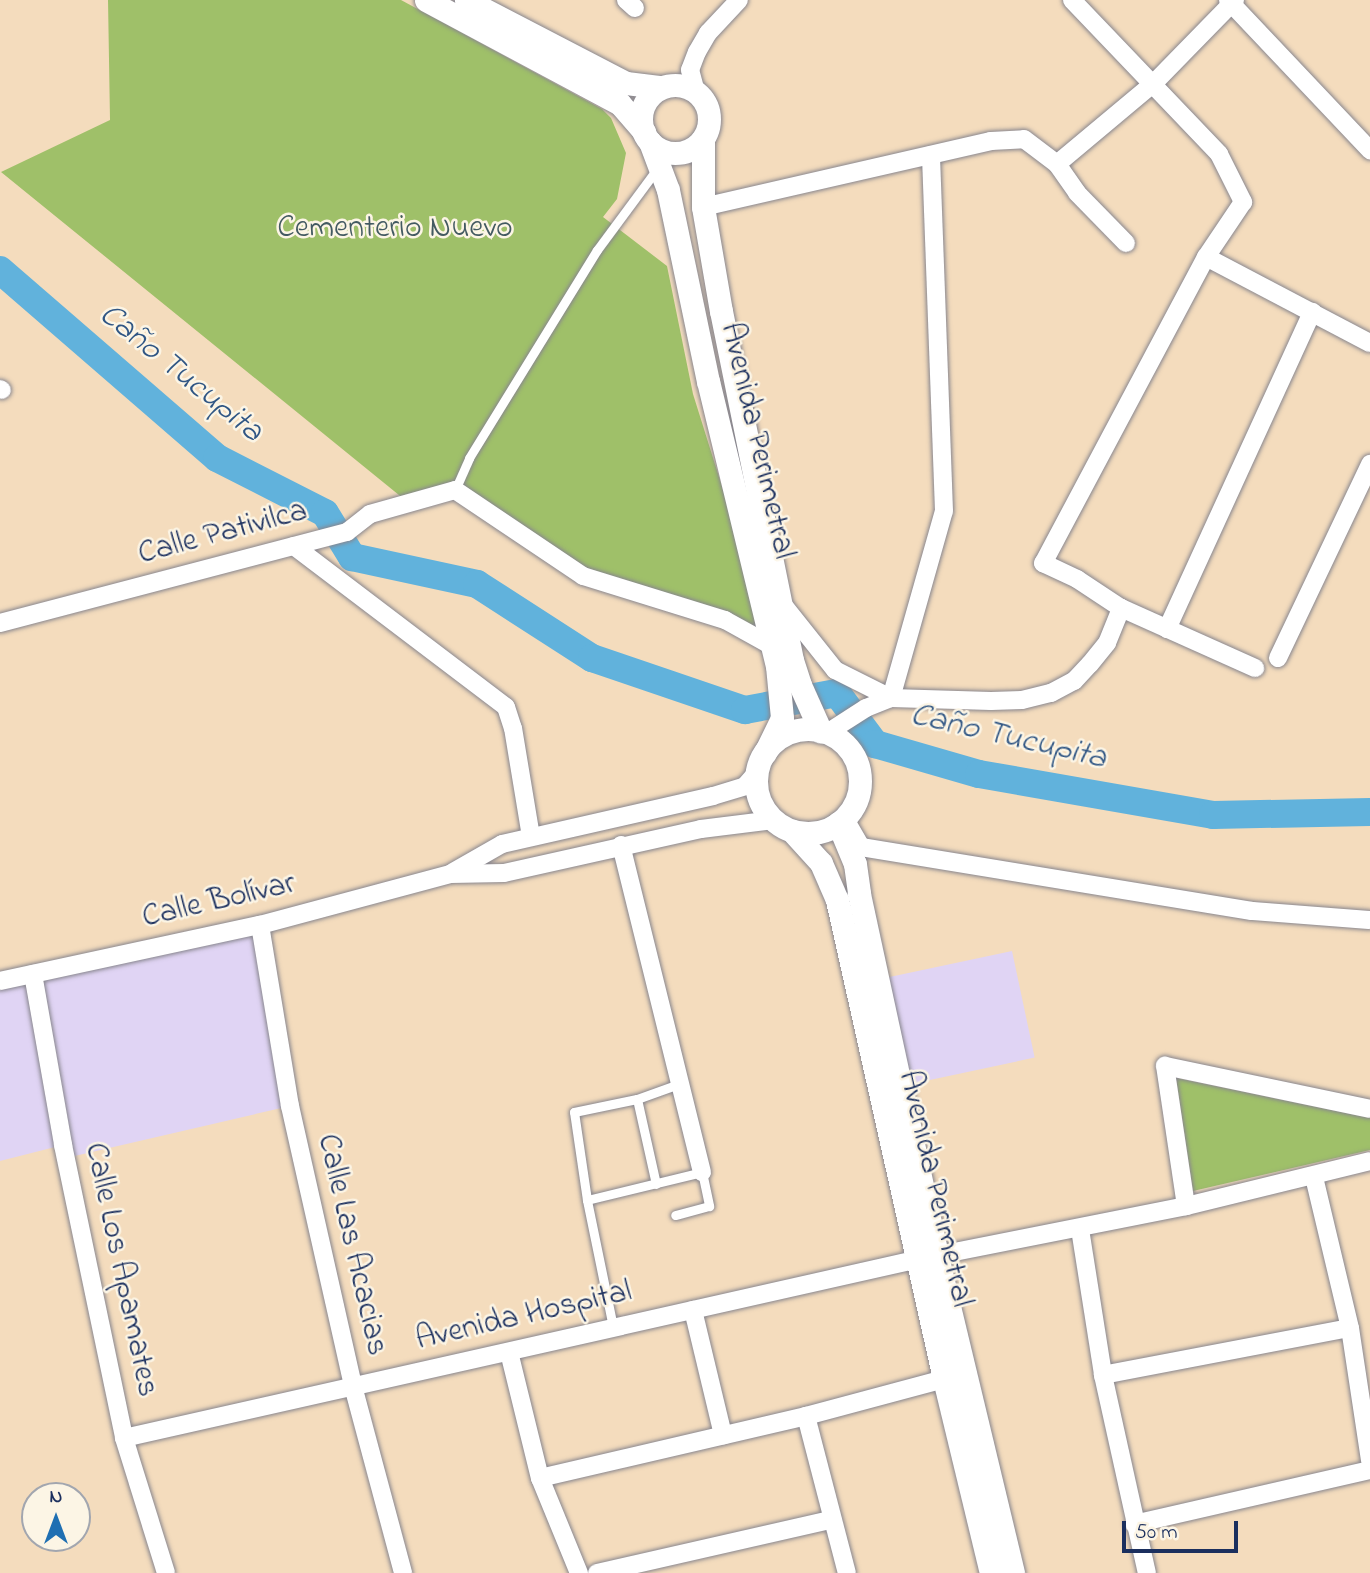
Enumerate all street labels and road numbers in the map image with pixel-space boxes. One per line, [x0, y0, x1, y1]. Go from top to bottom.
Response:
street label: Avenida Perimetral [710, 319, 802, 563]
street label: Calle Pativilca [134, 493, 312, 575]
street label: Calle Bolívar [139, 866, 299, 938]
street label: Avenida Perimetral [888, 1067, 980, 1311]
street label: Calle Las Acacias [307, 1131, 395, 1359]
street label: Calle Los Apamates [74, 1140, 166, 1400]
street label: Avenida Hospital [412, 1274, 636, 1360]

